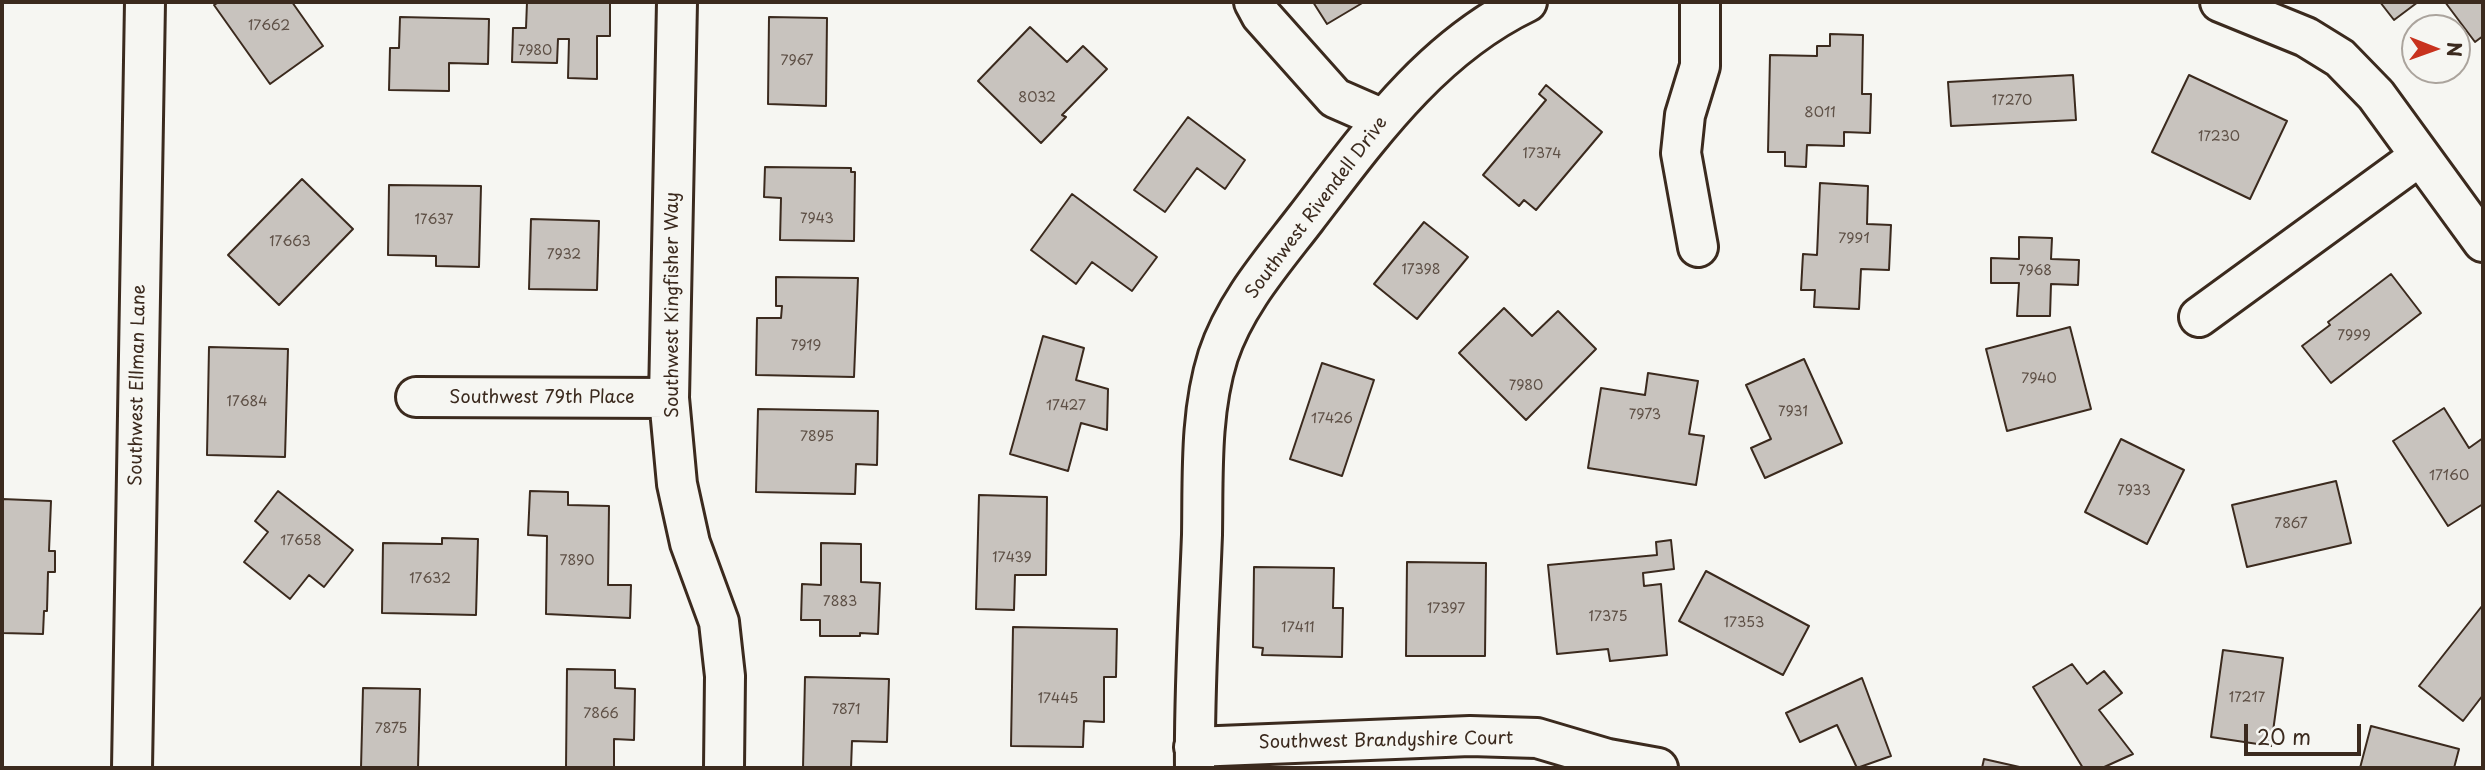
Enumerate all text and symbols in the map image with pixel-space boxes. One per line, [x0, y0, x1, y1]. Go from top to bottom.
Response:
north arrow [2401, 14, 2471, 84]
house number: 17662 [248, 18, 290, 34]
text: N [2441, 42, 2469, 57]
house number: 7980 [518, 43, 552, 59]
house number: 7967 [780, 53, 814, 69]
house number: 8032 [1018, 90, 1056, 106]
house number: 17270 [1992, 93, 2032, 109]
house number: 8011 [1804, 105, 1836, 121]
street label: Southwest Rivendell Drive [1241, 113, 1393, 303]
house number: 17230 [2198, 129, 2240, 145]
house number: 17374 [1522, 146, 1562, 162]
street label: Southwest Kingfisher Way [662, 192, 684, 418]
house number: 7943 [800, 211, 834, 227]
house number: 17637 [415, 212, 453, 228]
house number: 7991 [1838, 231, 1870, 247]
house number: 17663 [269, 234, 311, 250]
house number: 7932 [547, 247, 581, 263]
house number: 17398 [1401, 262, 1441, 278]
house number: 7968 [2018, 263, 2052, 279]
street label: Southwest Ellman Lane [125, 284, 151, 486]
house number: 7999 [2337, 328, 2371, 344]
house number: 7919 [791, 338, 821, 354]
house number: 7940 [2021, 371, 2057, 387]
house number: 7980 [1509, 378, 1543, 394]
street label: Southwest 79th Place [449, 387, 635, 409]
house number: 17684 [227, 394, 267, 410]
house number: 17427 [1046, 398, 1086, 414]
house number: 7931 [1778, 404, 1808, 420]
house number: 7973 [1629, 407, 1661, 423]
house number: 17426 [1311, 411, 1353, 427]
house number: 7895 [800, 429, 834, 445]
house number: 17160 [2429, 468, 2469, 484]
house number: 7933 [2117, 483, 2151, 499]
house number: 7867 [2274, 516, 2308, 532]
house number: 17658 [280, 533, 322, 549]
house number: 17439 [992, 550, 1032, 566]
house number: 7890 [560, 553, 594, 569]
house number: 17632 [409, 571, 451, 587]
house number: 7883 [823, 594, 857, 610]
house number: 17397 [1427, 601, 1465, 617]
house number: 17375 [1589, 609, 1627, 625]
house number: 17353 [1724, 615, 1764, 631]
house number: 17411 [1281, 620, 1315, 636]
house number: 17217 [2229, 690, 2265, 706]
house number: 17445 [1038, 691, 1078, 707]
house number: 7871 [832, 702, 860, 718]
house number: 7866 [583, 706, 619, 722]
scale bar [2247, 710, 2364, 754]
text: 20 m [2257, 720, 2311, 752]
house number: 7875 [375, 721, 407, 737]
street label: Southwest Brandyshire Court [1259, 728, 1513, 754]

